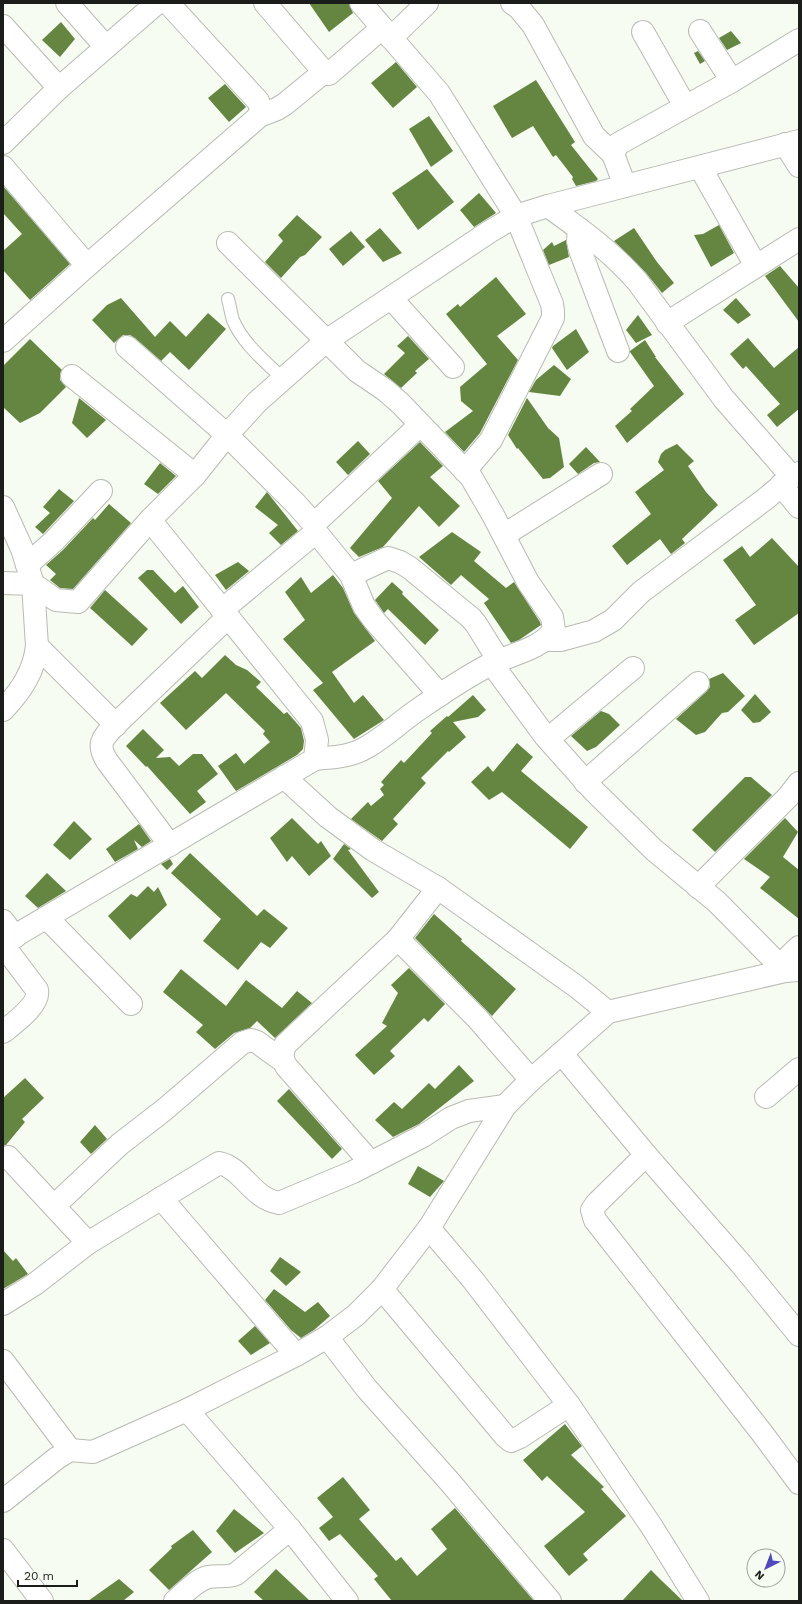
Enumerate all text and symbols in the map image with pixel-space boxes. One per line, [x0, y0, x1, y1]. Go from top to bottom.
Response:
north arrow [746, 1548, 786, 1588]
scale bar [18, 1562, 77, 1588]
text: N [752, 1568, 767, 1583]
text: 20 m [24, 1569, 54, 1583]

